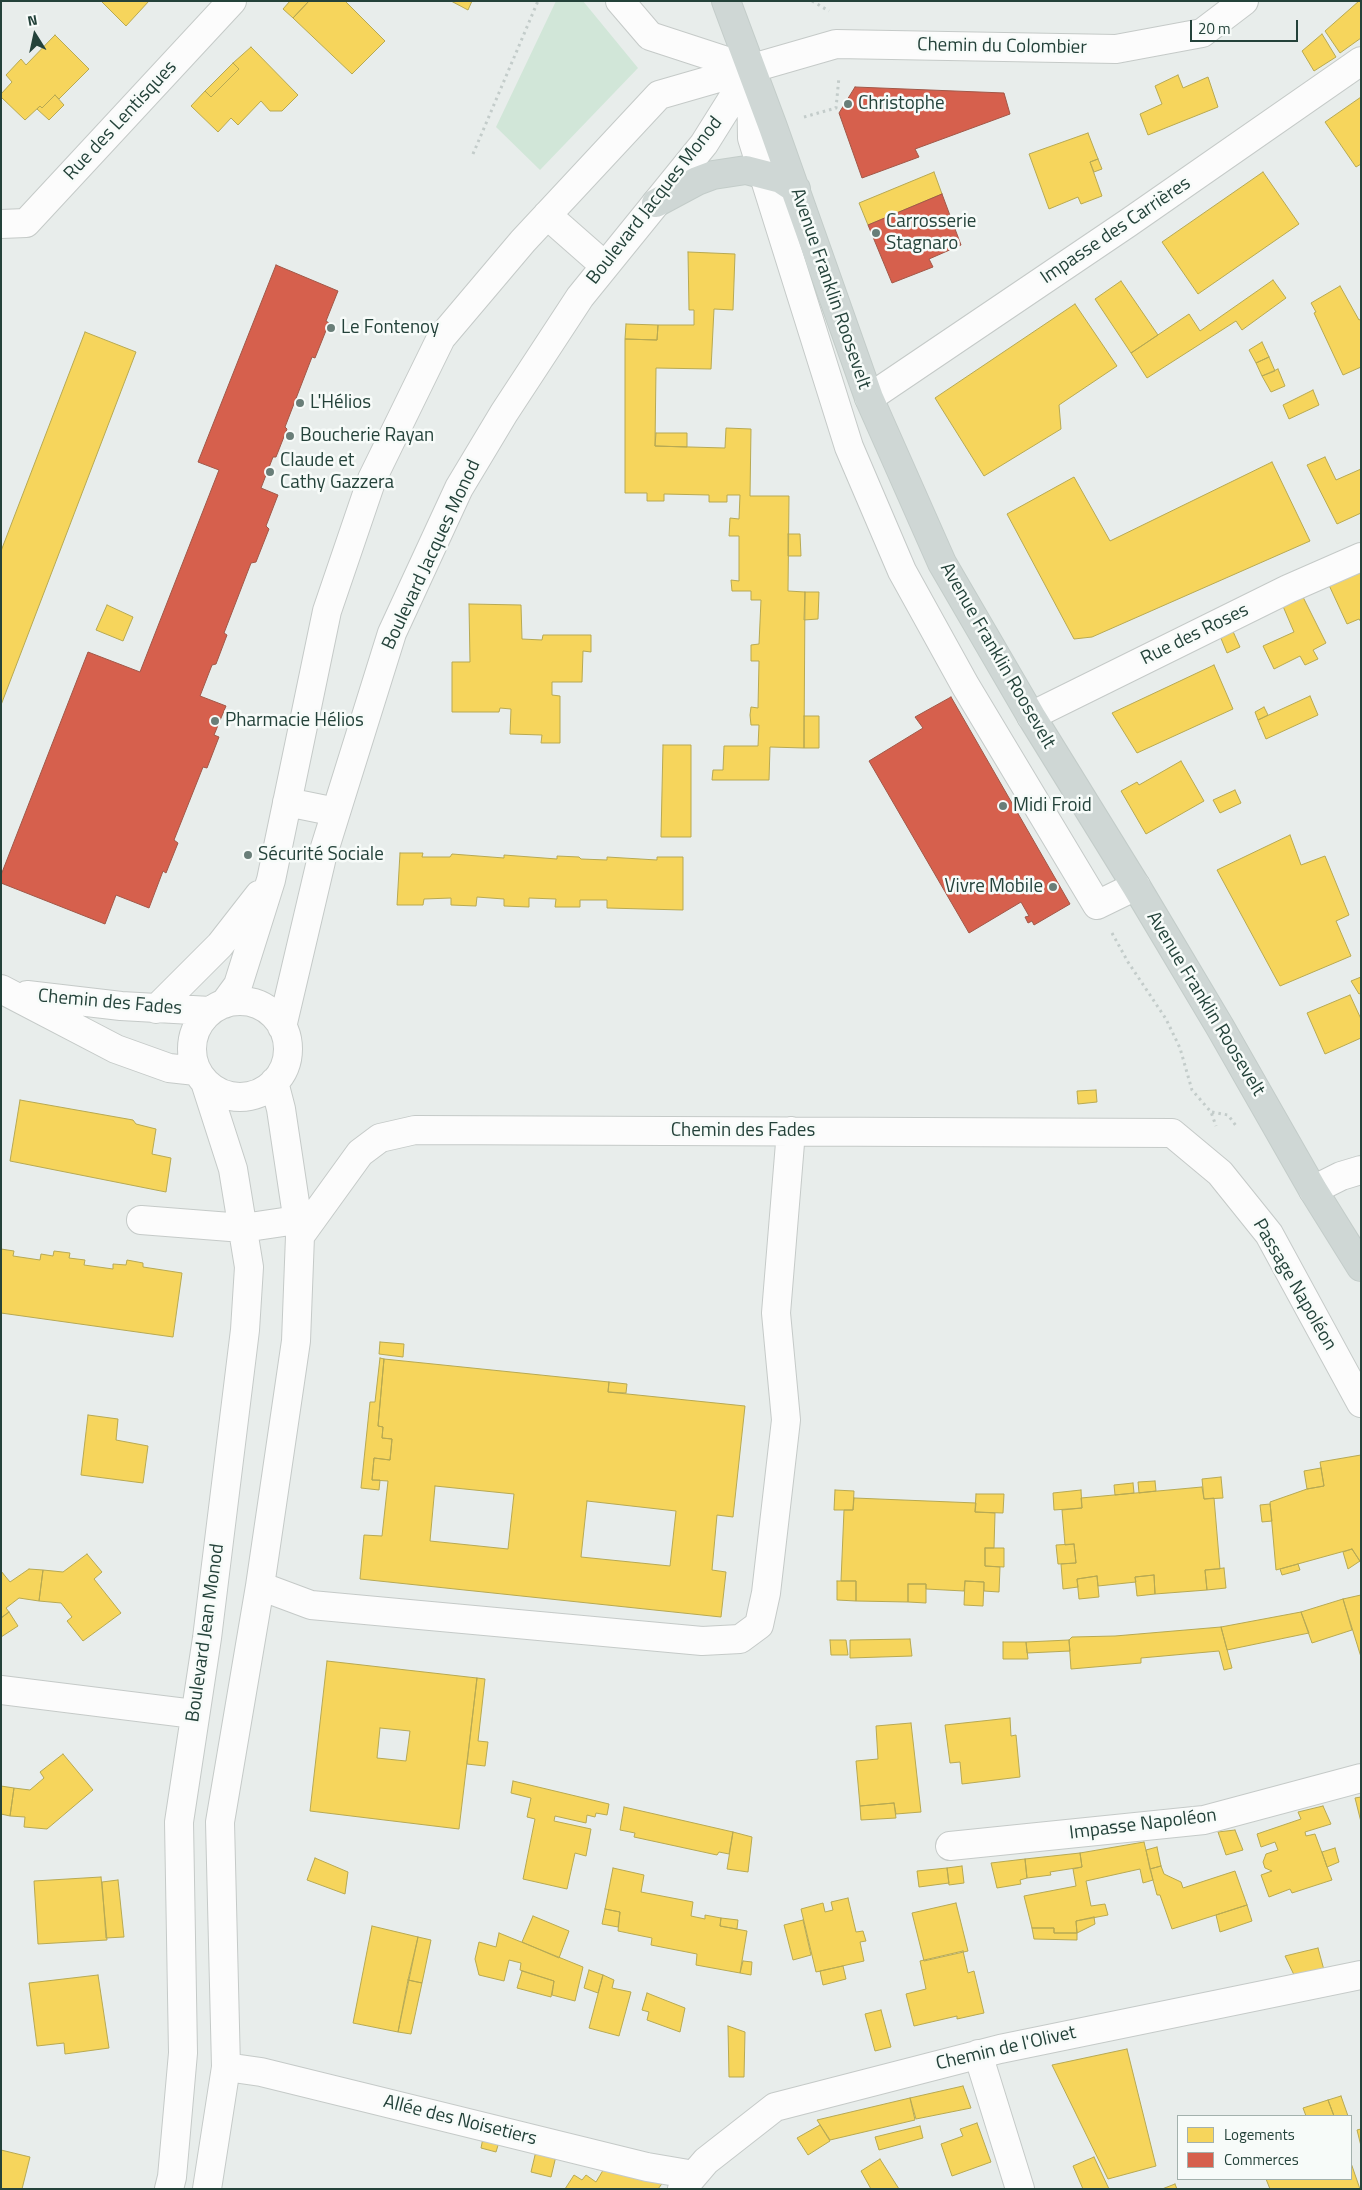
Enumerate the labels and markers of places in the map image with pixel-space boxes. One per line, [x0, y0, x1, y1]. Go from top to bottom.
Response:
place label: Christophe [858, 93, 945, 115]
marker: Christophe [842, 98, 854, 110]
place label: Carrosserie Stagnaro [886, 211, 976, 255]
marker: Carrosserie Stagnaro [870, 227, 882, 239]
place label: Le Fontenoy [341, 317, 439, 339]
marker: Le Fontenoy [325, 322, 337, 334]
place label: L'Hélios [310, 392, 371, 414]
marker: L'Hélios [294, 397, 306, 409]
place label: Boucherie Rayan [300, 425, 434, 447]
marker: Boucherie Rayan [284, 430, 296, 442]
place label: Claude et Cathy Gazzera [280, 450, 394, 494]
marker: Claude et Cathy Gazzera [264, 466, 276, 478]
place label: Pharmacie Hélios [225, 710, 364, 732]
marker: Pharmacie Hélios [209, 715, 221, 727]
place label: Midi Froid [1013, 795, 1092, 817]
marker: Midi Froid [997, 800, 1009, 812]
place label: Sécurité Sociale [258, 844, 384, 866]
marker: Sécurité Sociale [242, 849, 254, 861]
place label: Vivre Mobile [944, 876, 1043, 898]
marker: Vivre Mobile [1047, 881, 1059, 893]

